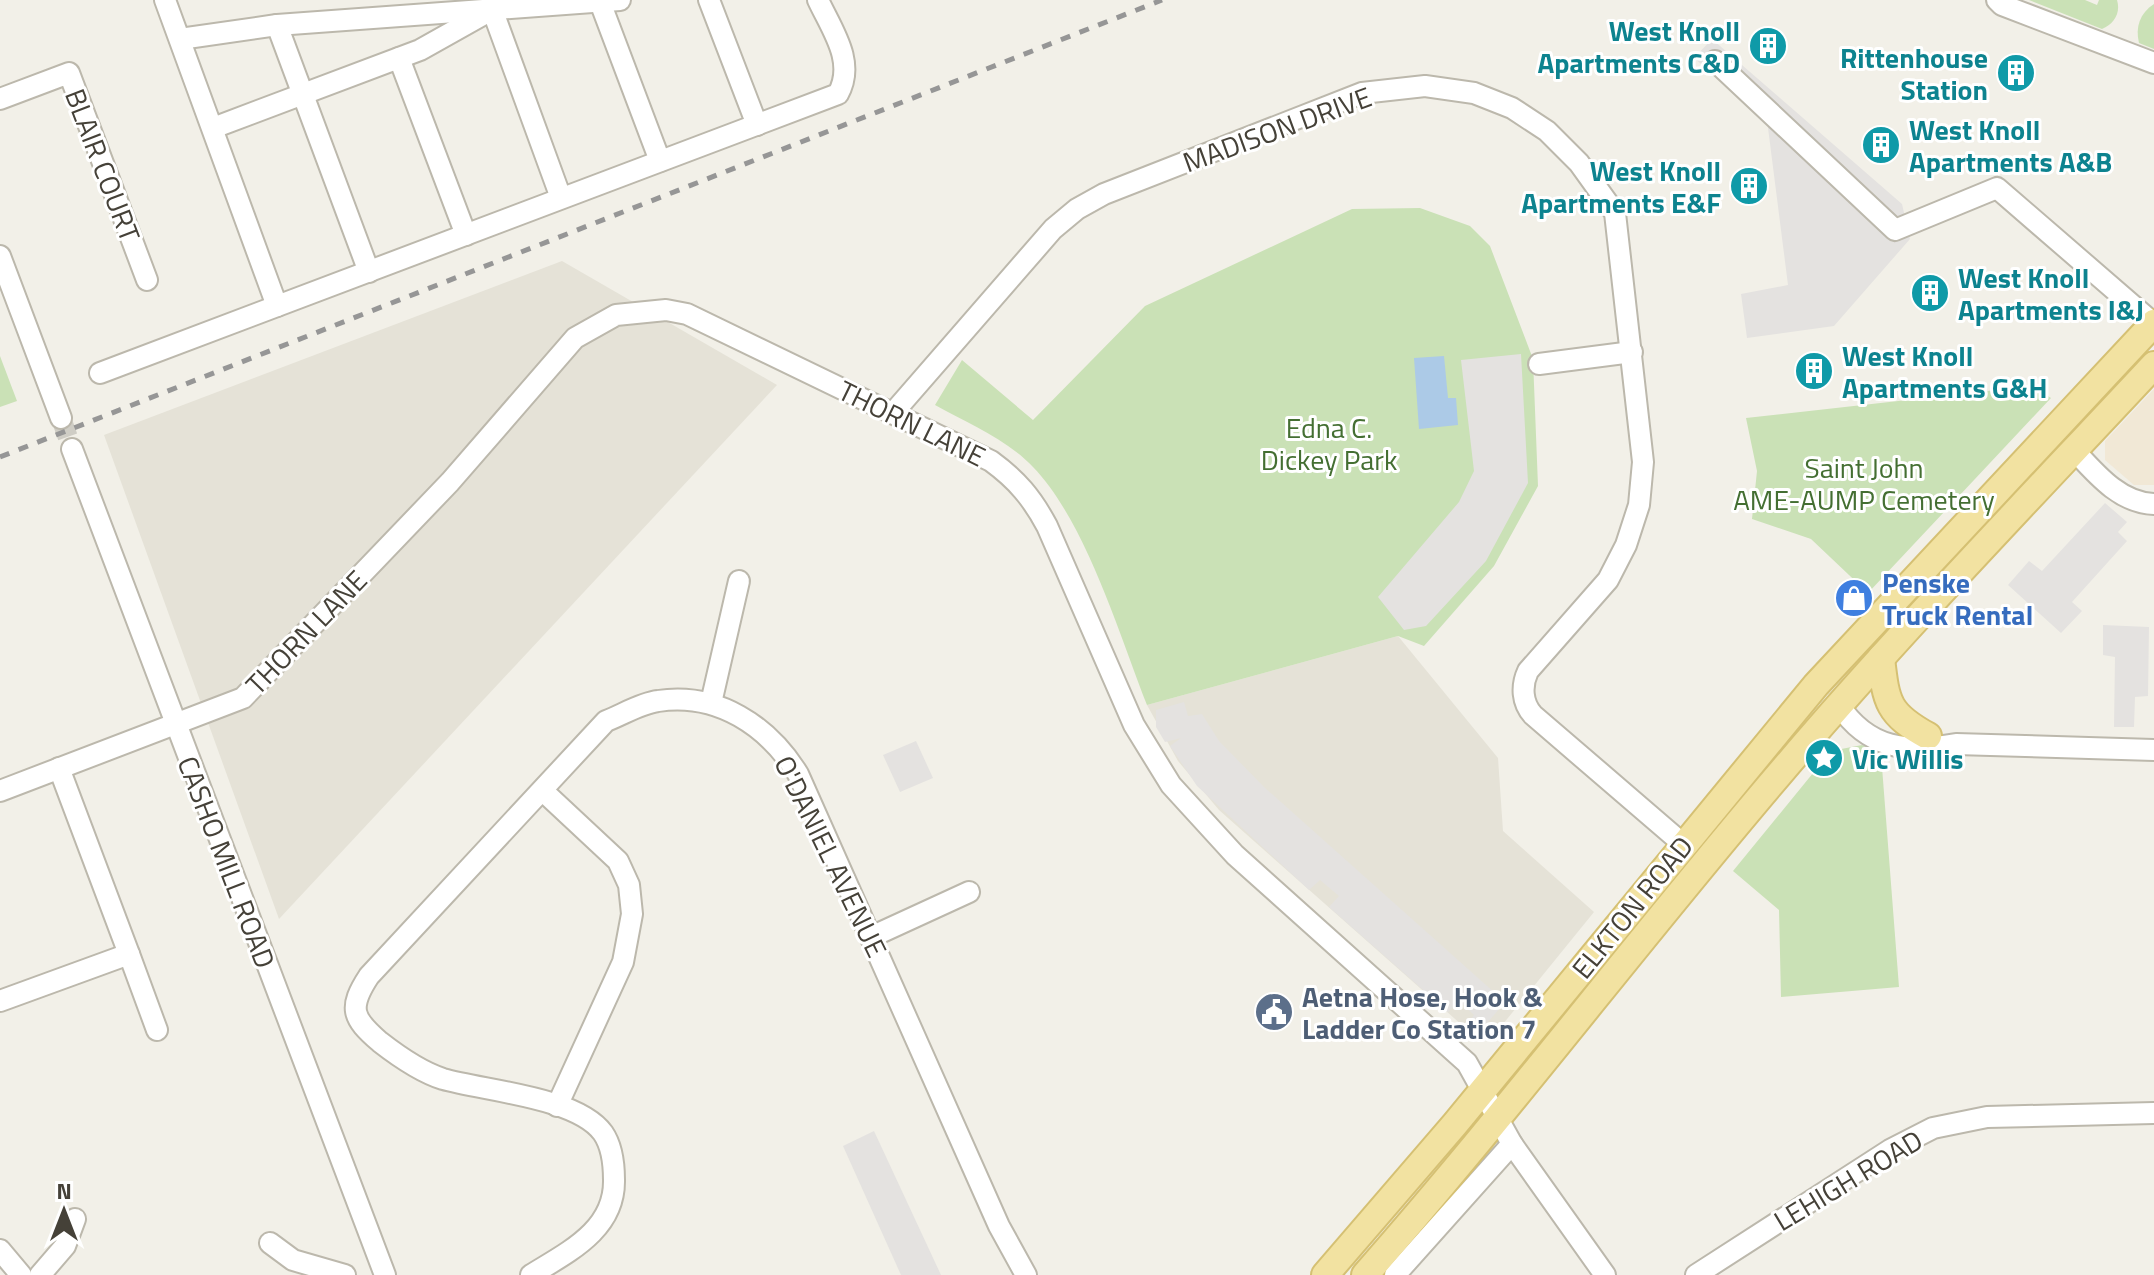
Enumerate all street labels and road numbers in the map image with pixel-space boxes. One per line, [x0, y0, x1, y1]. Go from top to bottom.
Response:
street label: MADISON DRIVE [1177, 75, 1377, 183]
street label: BLAIR COURT [54, 82, 152, 248]
street label: THORN LANE [831, 369, 993, 477]
street label: THORN LANE [235, 560, 377, 704]
street label: O'DANIEL AVENUE [764, 748, 898, 964]
street label: CASHO MILL ROAD [167, 750, 287, 974]
street label: ELKTON ROAD [1561, 826, 1703, 988]
street label: LEHIGH ROAD [1765, 1119, 1931, 1241]

